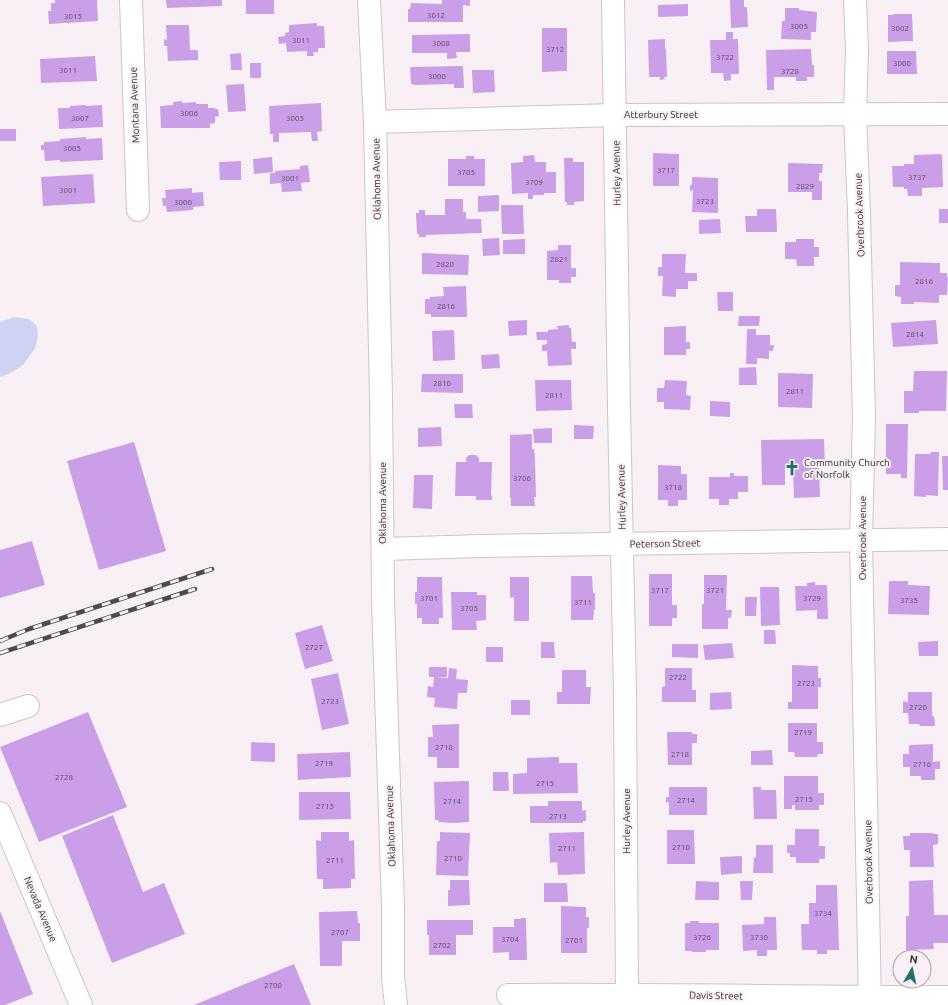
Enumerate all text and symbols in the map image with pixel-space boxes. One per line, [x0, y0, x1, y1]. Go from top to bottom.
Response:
house number: 3012 [427, 11, 445, 20]
house number: 3015 [64, 12, 82, 21]
house number: 3005 [790, 22, 808, 31]
house number: 3002 [891, 24, 909, 33]
house number: 3011 [292, 36, 310, 45]
house number: 3008 [432, 39, 451, 48]
house number: 3712 [546, 45, 564, 54]
house number: 3722 [716, 53, 734, 62]
house number: 3000 [893, 59, 912, 68]
house number: 3011 [59, 66, 77, 75]
street label: Montana Avenue [128, 67, 141, 143]
house number: 3728 [781, 67, 800, 76]
house number: 3000 [428, 72, 447, 81]
house number: 3006 [180, 109, 199, 118]
street label: Atterbury Street [624, 109, 698, 120]
house number: 3007 [71, 114, 89, 123]
house number: 3005 [286, 114, 304, 123]
street label: Oklahoma Avenue [370, 138, 383, 220]
street label: Hurley Avenue [610, 140, 623, 206]
house number: 3005 [63, 144, 81, 153]
house number: 3717 [657, 166, 675, 175]
house number: 3705 [457, 168, 475, 177]
street label: Overbrook Avenue [853, 173, 866, 257]
house number: 3737 [908, 173, 926, 182]
house number: 3001 [281, 174, 299, 183]
house number: 3709 [525, 178, 543, 187]
house number: 2829 [796, 182, 814, 191]
house number: 3001 [59, 186, 77, 195]
house number: 3723 [696, 197, 714, 206]
house number: 3000 [174, 198, 193, 207]
house number: 2821 [550, 255, 568, 264]
house number: 2820 [436, 260, 455, 269]
house number: 2816 [915, 277, 934, 286]
house number: 2816 [437, 302, 456, 311]
house number: 2814 [906, 330, 925, 339]
house number: 2810 [433, 379, 452, 388]
house number: 2811 [786, 387, 804, 396]
house number: 2811 [545, 391, 563, 400]
place label: Community Church of Norfolk [804, 457, 890, 480]
church icon: Community Church of Norfolk [783, 459, 801, 477]
street label: Oklahoma Avenue [377, 462, 388, 544]
street label: Hurley Avenue [615, 464, 628, 530]
house number: 3706 [513, 474, 532, 483]
house number: 3718 [664, 483, 683, 492]
street label: Overbrook Avenue [857, 496, 868, 580]
street label: Peterson Street [630, 537, 700, 550]
house number: 3717 [651, 586, 669, 595]
house number: 3721 [706, 586, 724, 595]
house number: 3701 [420, 594, 438, 603]
house number: 3729 [803, 594, 821, 603]
house number: 3735 [900, 596, 918, 605]
house number: 3711 [574, 598, 592, 607]
house number: 3705 [460, 604, 478, 613]
house number: 2727 [305, 643, 323, 652]
house number: 2722 [669, 673, 687, 682]
house number: 2723 [797, 679, 815, 688]
house number: 2723 [321, 697, 339, 706]
house number: 2720 [909, 703, 928, 712]
house number: 2719 [794, 728, 812, 737]
house number: 2718 [435, 743, 454, 752]
house number: 2718 [671, 750, 690, 759]
house number: 2719 [315, 759, 333, 768]
house number: 2716 [913, 760, 932, 769]
house number: 2728 [55, 773, 74, 782]
house number: 2715 [536, 779, 554, 788]
street label: Oklahoma Avenue [384, 785, 397, 867]
street label: Hurley Avenue [621, 788, 632, 854]
house number: 2715 [795, 795, 813, 804]
house number: 2714 [677, 796, 696, 805]
house number: 2714 [443, 797, 462, 806]
house number: 2715 [316, 802, 334, 811]
house number: 2713 [549, 812, 567, 821]
street label: Overbrook Avenue [862, 820, 875, 904]
house number: 2710 [672, 843, 691, 852]
house number: 2711 [558, 844, 576, 853]
house number: 2710 [444, 854, 463, 863]
house number: 2711 [326, 856, 344, 865]
street label: Nevada Avenue [22, 875, 59, 943]
house number: 3734 [814, 909, 833, 918]
house number: 2707 [331, 928, 349, 937]
house number: 3726 [693, 933, 712, 942]
house number: 3730 [750, 933, 769, 942]
house number: 3704 [501, 935, 520, 944]
house number: 2701 [565, 936, 583, 945]
house number: 2702 [433, 941, 451, 950]
north arrow [892, 949, 932, 989]
text: N [909, 953, 919, 966]
house number: 2700 [264, 981, 283, 990]
street label: Davis Street [689, 990, 743, 1001]

